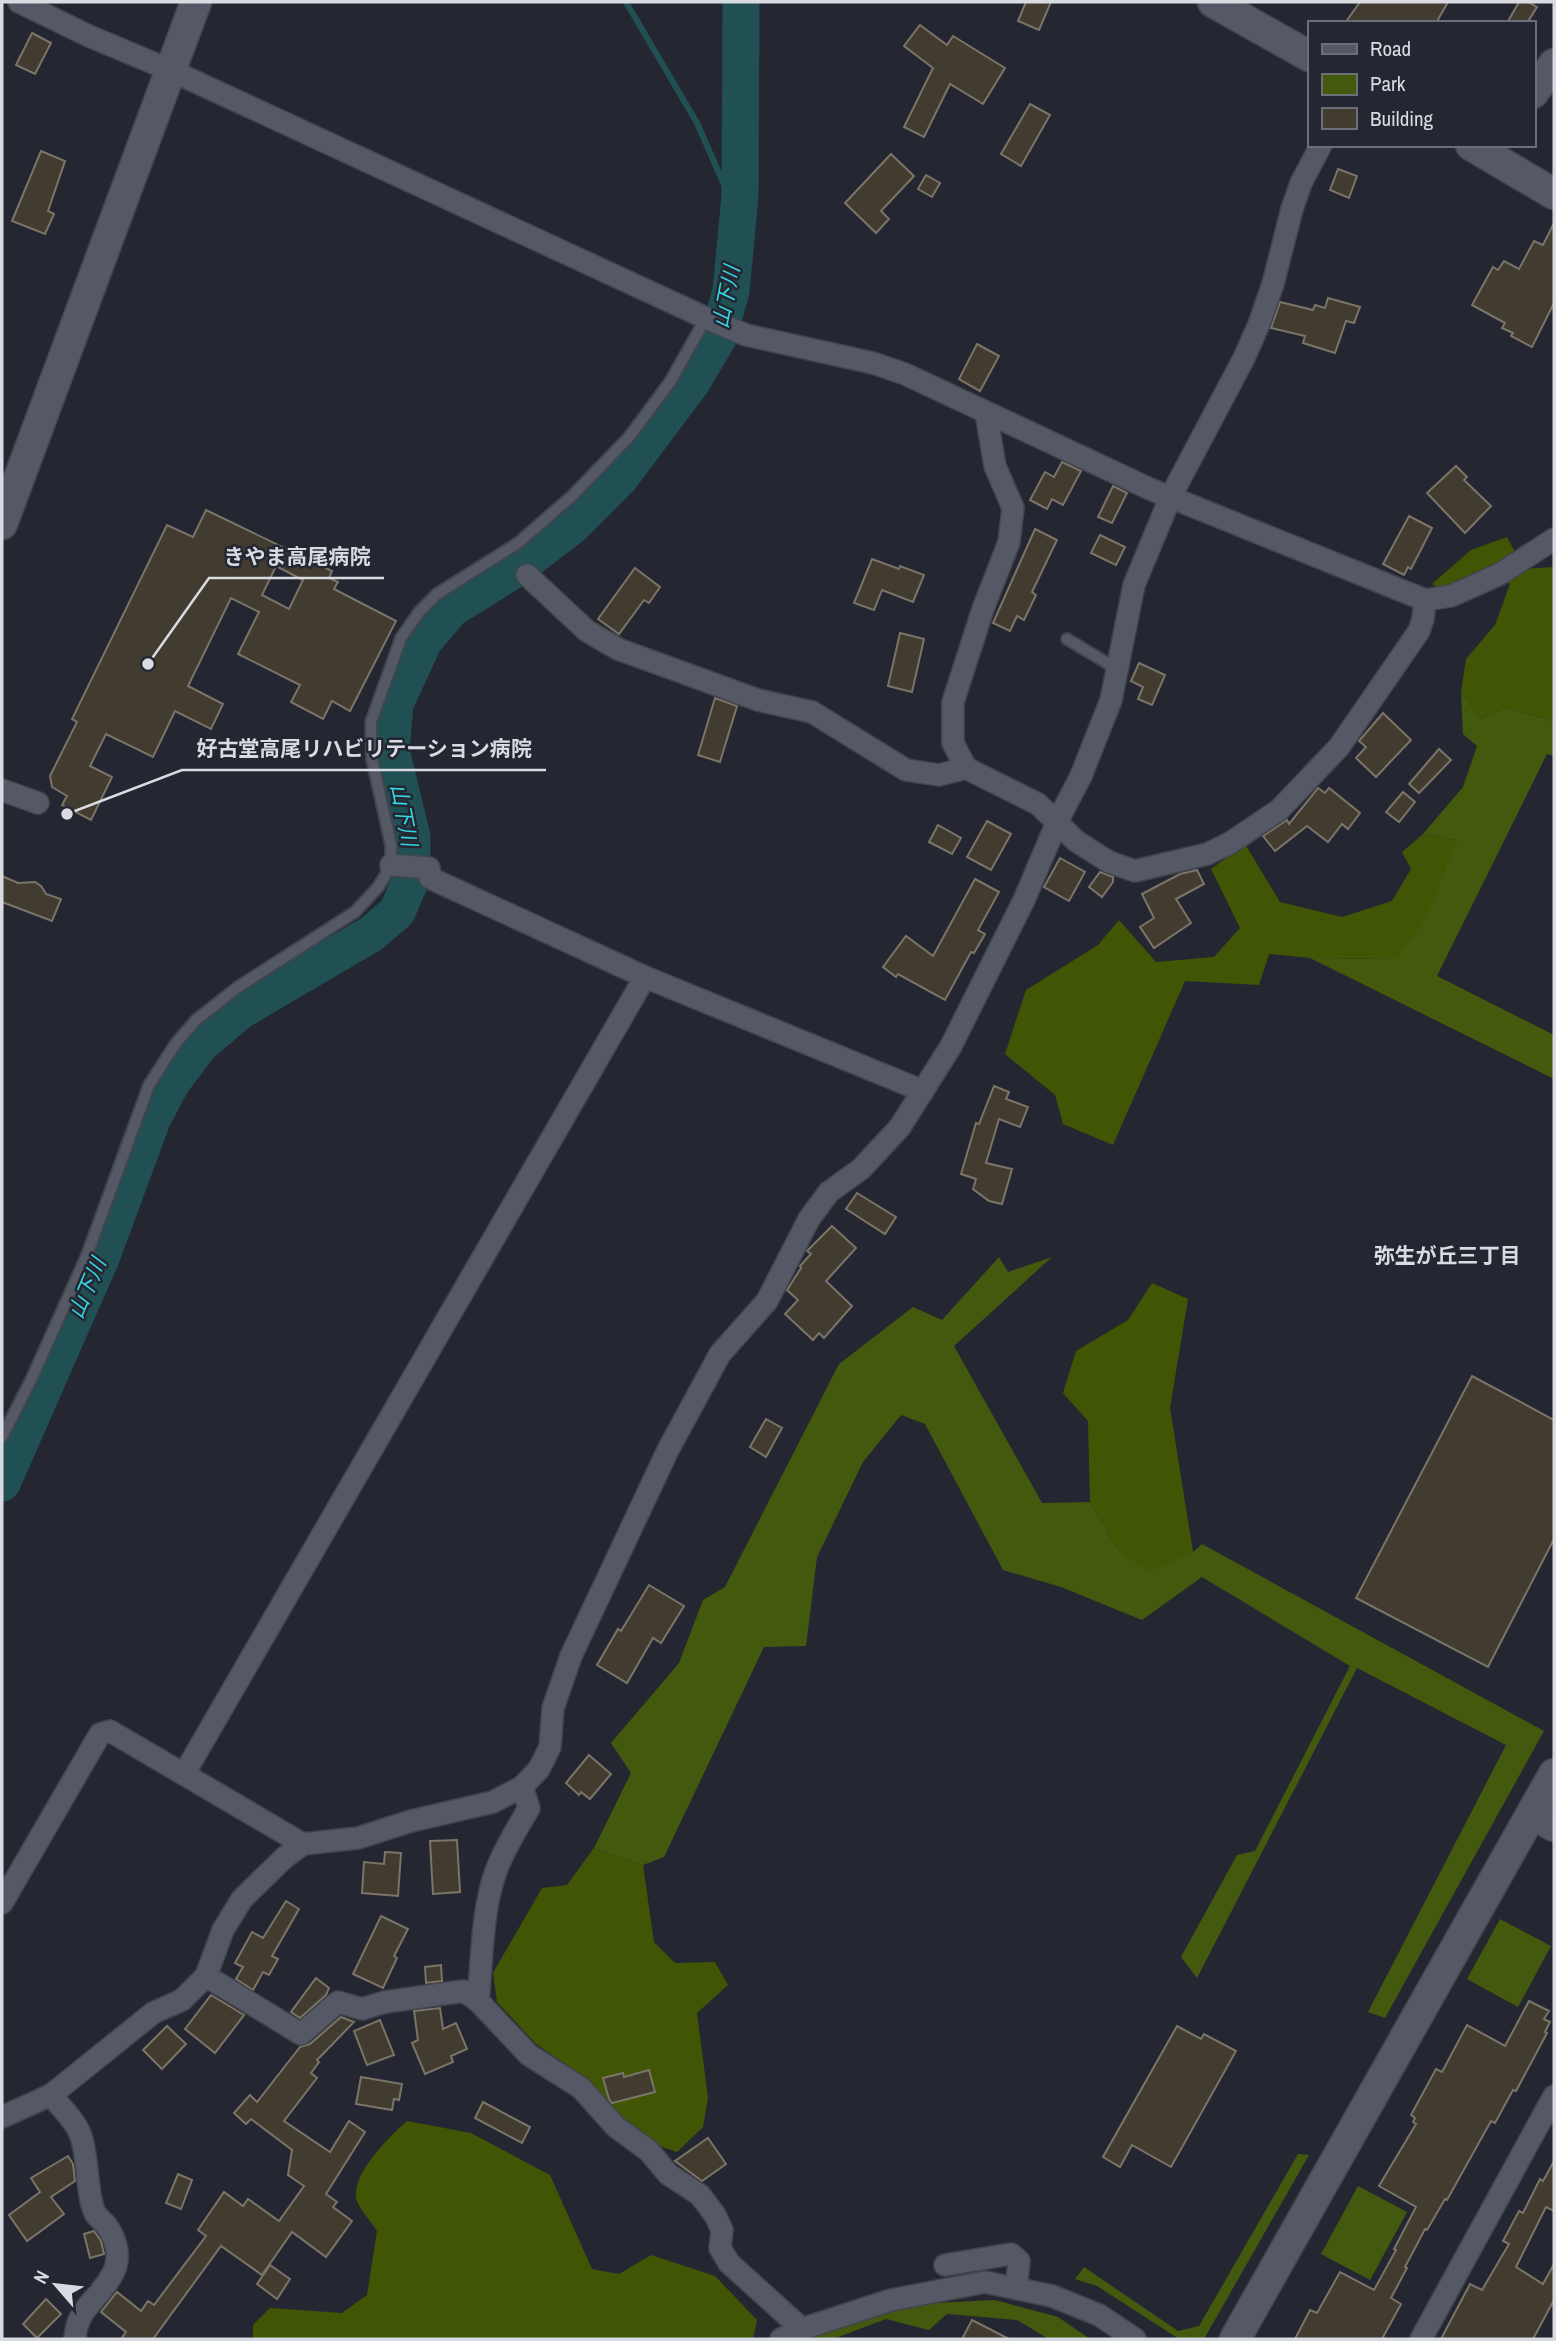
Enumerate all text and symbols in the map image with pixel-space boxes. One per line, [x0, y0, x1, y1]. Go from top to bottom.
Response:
legend [1308, 21, 1535, 147]
text: Road [1370, 34, 1411, 63]
text: Park [1370, 69, 1406, 98]
text: Building [1370, 104, 1434, 133]
water label: 山下川 [706, 261, 747, 331]
callout: きやま高尾病院 [209, 536, 384, 578]
text: きやま高尾病院 [224, 542, 371, 571]
callout: 好古堂高尾リハビリテーション病院 [182, 728, 546, 770]
text: 好古堂高尾リハビリテーション病院 [196, 734, 532, 763]
water label: 山下川 [384, 781, 425, 851]
district label: 弥生が丘三丁目 [1374, 1241, 1521, 1270]
water label: 山下川 [61, 1251, 113, 1323]
north arrow [21, 2250, 91, 2320]
text: N [27, 2266, 55, 2288]

